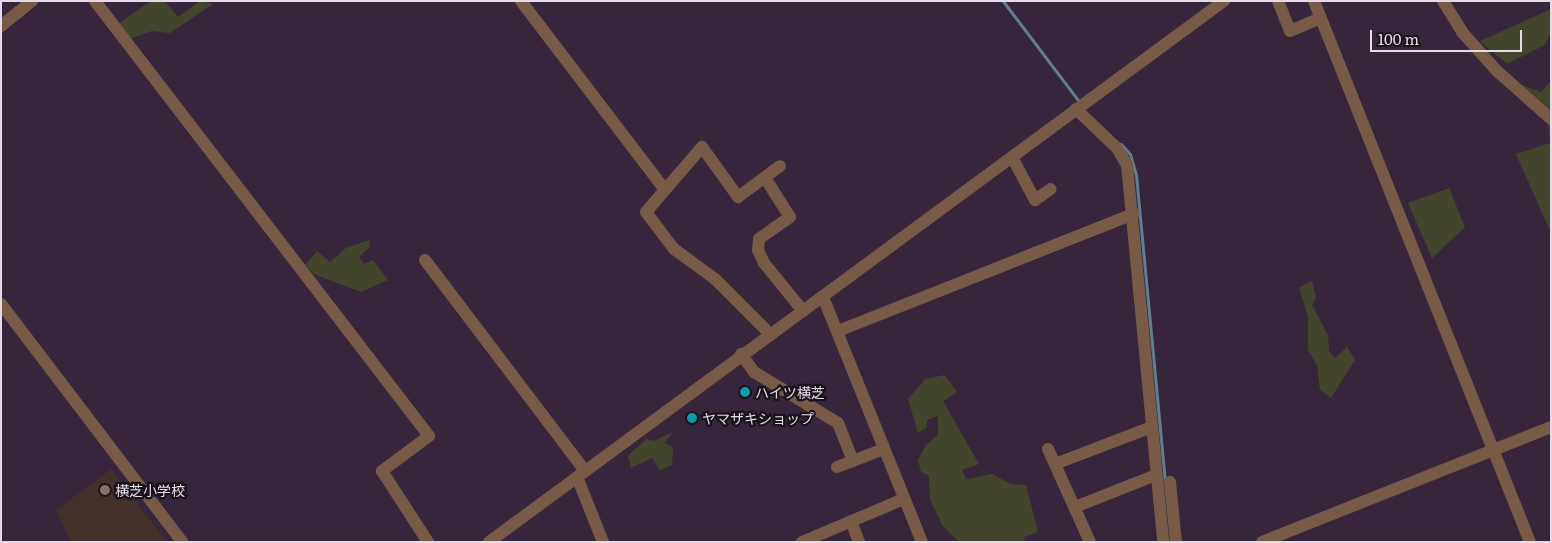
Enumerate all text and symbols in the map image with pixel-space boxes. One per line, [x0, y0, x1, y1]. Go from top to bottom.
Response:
scale bar [1372, 20, 1524, 52]
text: 100 m [1378, 27, 1419, 50]
place label: ハイツ横芝 [755, 384, 825, 400]
marker: ハイツ横芝 [739, 386, 751, 398]
place label: ヤマザキショップ [702, 410, 814, 426]
marker: ヤマザキショップ [686, 412, 698, 424]
place label: 横芝小学校 [115, 482, 185, 498]
marker: 横芝小学校 [99, 484, 111, 496]

